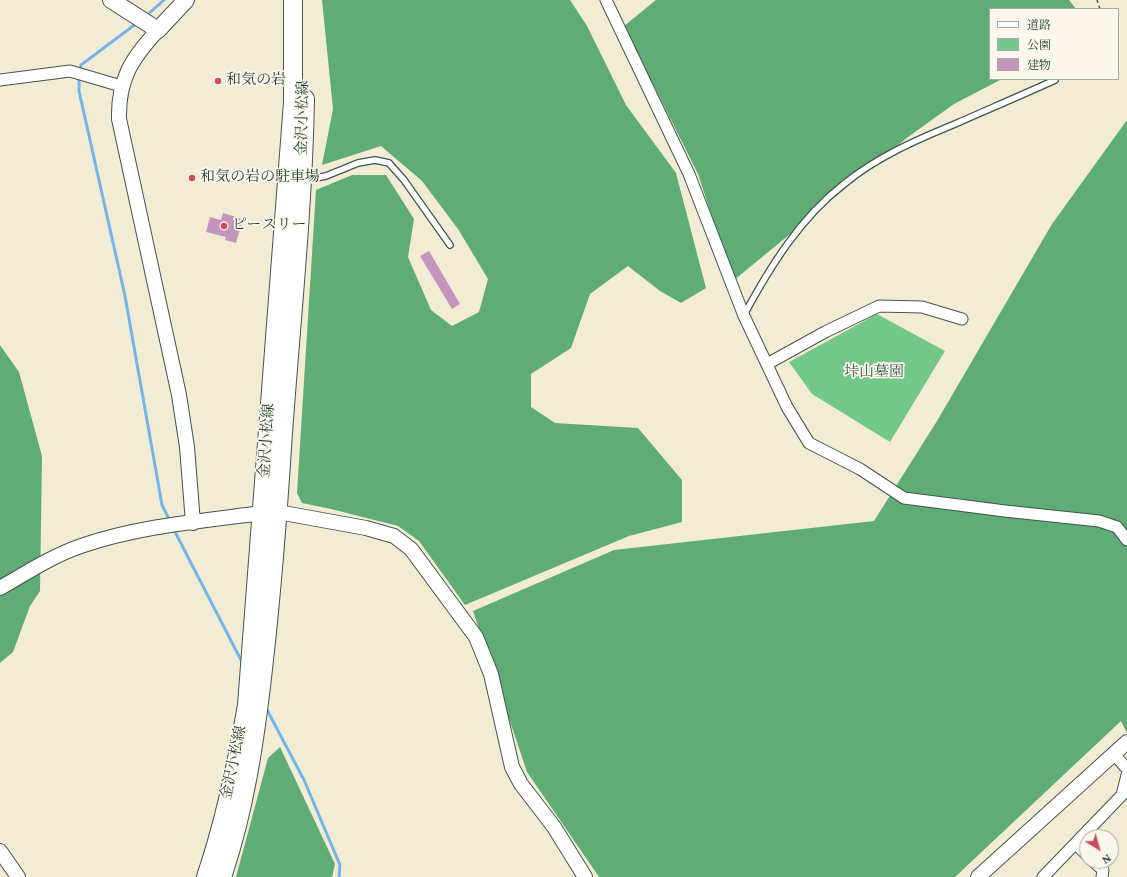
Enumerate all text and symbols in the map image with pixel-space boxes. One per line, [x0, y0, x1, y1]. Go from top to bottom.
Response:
legend [989, 8, 1119, 80]
text: 道路 [1027, 18, 1051, 34]
text: 公園 [1027, 38, 1051, 54]
text: 建物 [1027, 58, 1051, 74]
place label: 和気の岩 [226, 72, 286, 90]
marker: 和気の岩 [213, 76, 223, 86]
street label: 金沢小松線 [294, 80, 314, 156]
place label: 和気の岩の駐車場 [200, 169, 320, 187]
marker: 和気の岩の駐車場 [187, 173, 197, 183]
place label: ピースリー [232, 217, 306, 235]
marker: ピースリー [219, 221, 229, 231]
park label: 垰山墓園 [844, 364, 904, 382]
street label: 金沢小松線 [256, 403, 280, 479]
street label: 金沢小松線 [218, 724, 252, 802]
north arrow [1079, 829, 1119, 869]
text: N [1098, 850, 1114, 867]

